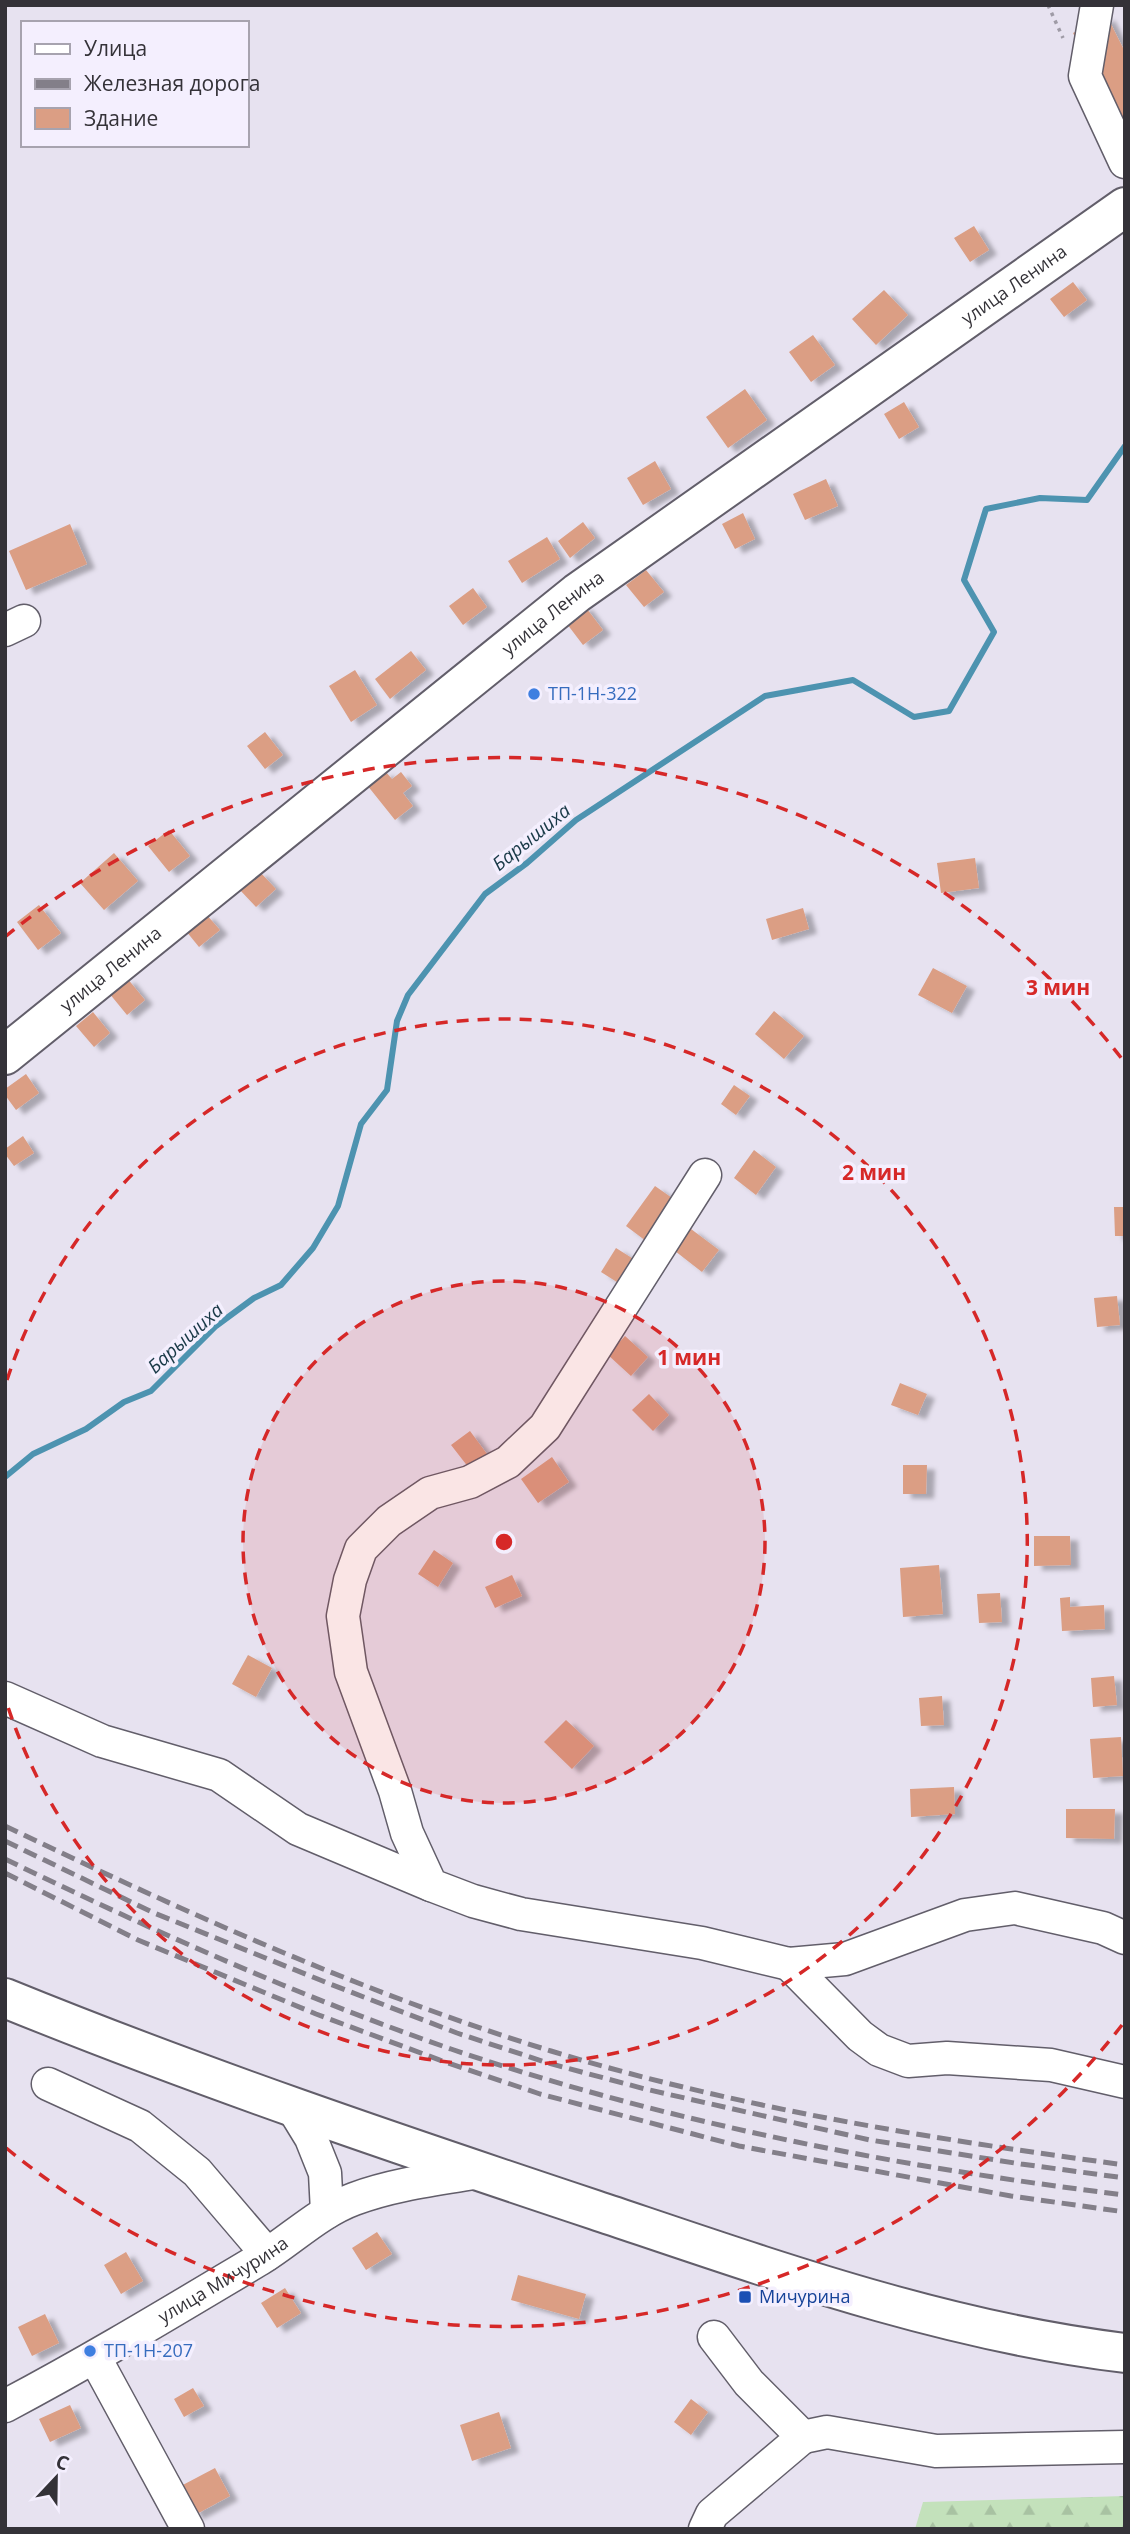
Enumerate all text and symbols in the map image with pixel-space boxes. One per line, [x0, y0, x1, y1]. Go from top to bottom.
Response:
legend [21, 21, 248, 147]
text: Улица [84, 34, 147, 62]
text: Железная дорога [84, 69, 260, 97]
text: Здание [84, 104, 158, 132]
street label: улица Ленина [956, 239, 1071, 330]
street label: улица Ленина [496, 565, 608, 660]
place label: ТП-1Н-322 [548, 681, 637, 705]
marker: ТП-1Н-322 [526, 686, 542, 702]
water label: Барышиха [486, 797, 576, 877]
street label: улица Ленина [54, 921, 166, 1017]
text: 3 мин [1026, 973, 1090, 1001]
text: 2 мин [842, 1158, 906, 1186]
water label: Барышиха [142, 1297, 229, 1379]
text: 1 мин [657, 1343, 721, 1371]
centre of rings [492, 1530, 516, 1554]
street label: улица Мичурина [153, 2230, 293, 2328]
place label: Мичурина [759, 2284, 850, 2308]
marker: Мичурина [737, 2289, 753, 2305]
place label: ТП-1Н-207 [104, 2338, 193, 2362]
marker: ТП-1Н-207 [82, 2343, 98, 2359]
north arrow [21, 2443, 91, 2513]
text: С [52, 2448, 73, 2477]

